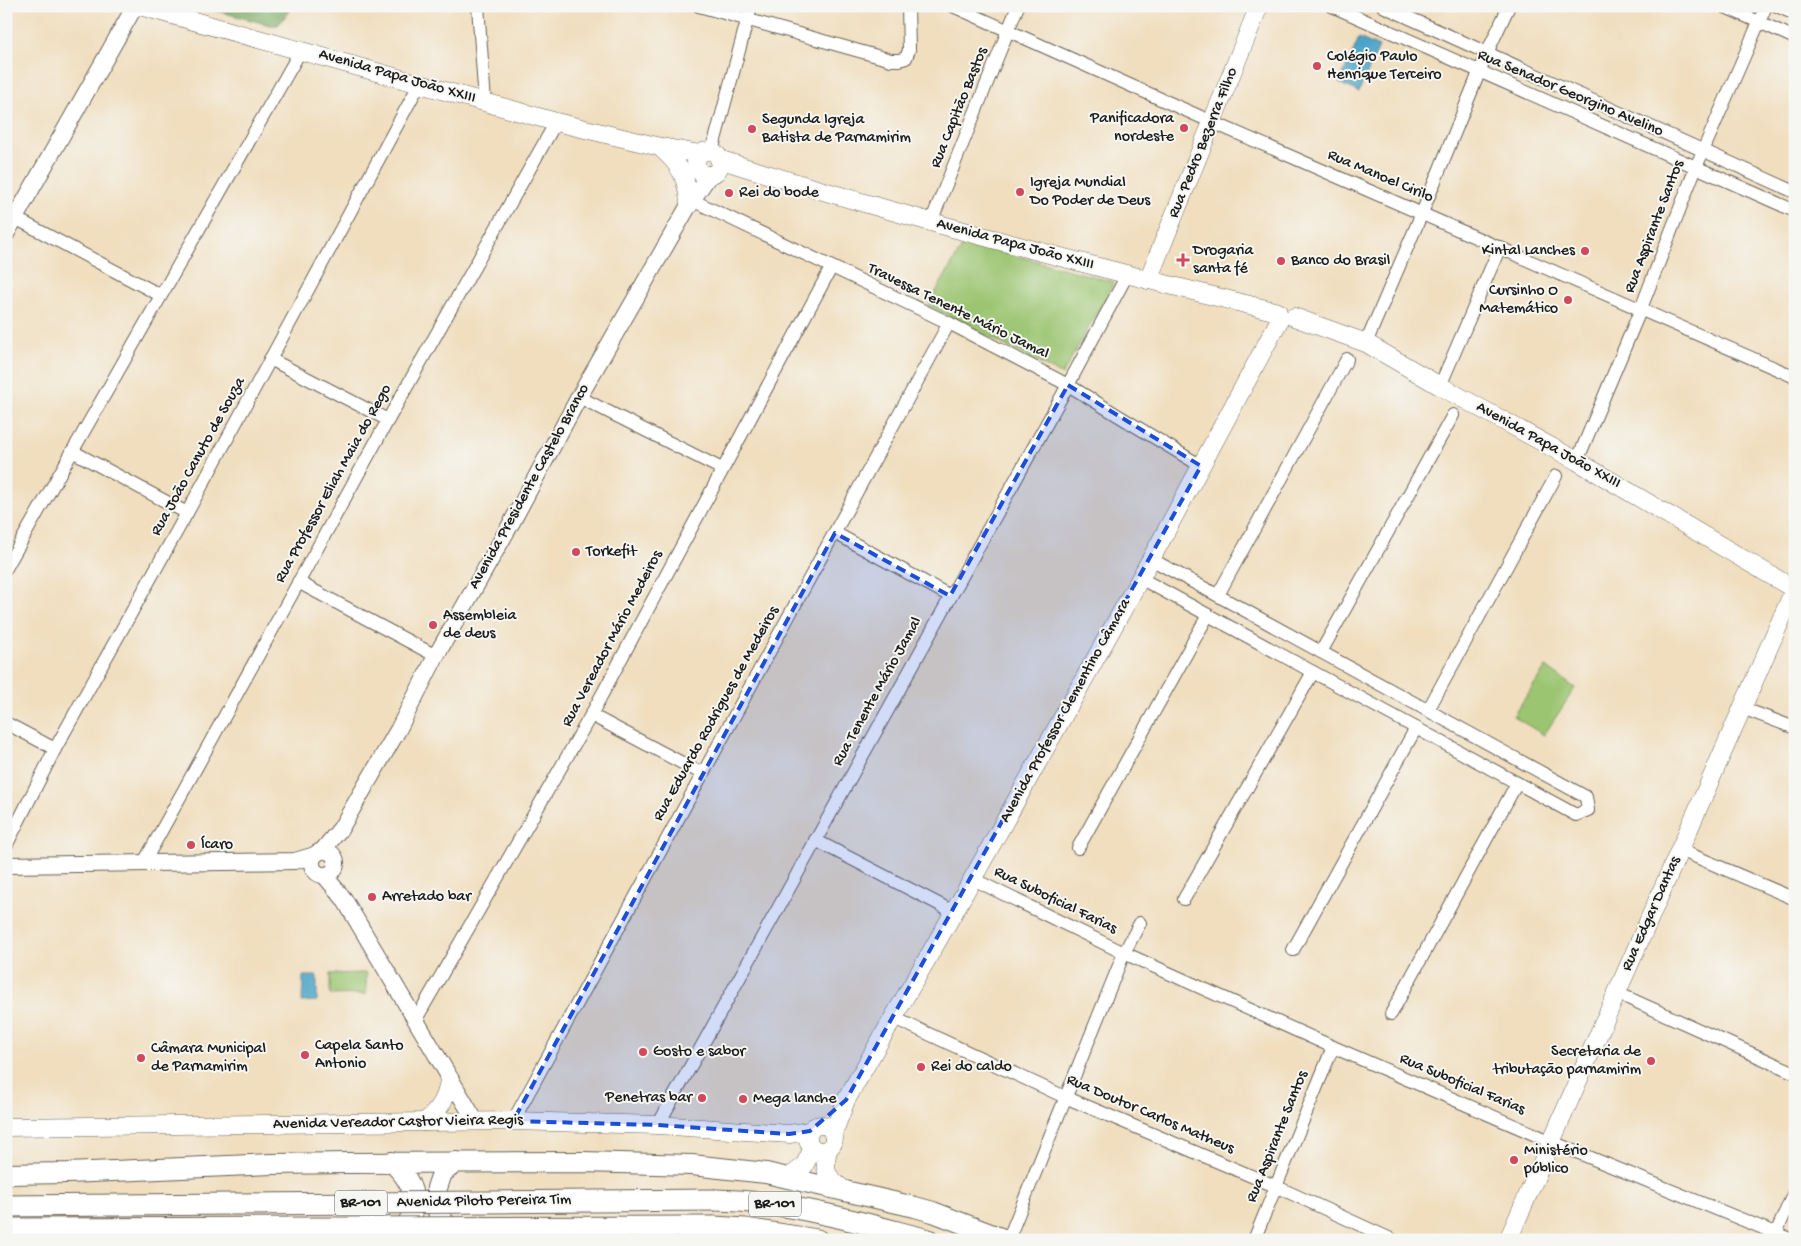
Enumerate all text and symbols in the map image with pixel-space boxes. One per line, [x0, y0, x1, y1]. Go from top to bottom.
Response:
street label: Rua Capitão Bastos [927, 44, 993, 171]
street label: Avenida Papa João XXIII [316, 45, 478, 109]
street label: Rua Senador Georgino Avelino [1474, 46, 1666, 142]
place label: Colégio Paulo Henrique Terceiro [1327, 48, 1441, 85]
marker: Colégio Paulo Henrique Terceiro [1311, 60, 1323, 72]
street label: Rua Pedro Bezerra Filho [1165, 65, 1243, 221]
place label: Panificadora nordeste [1089, 110, 1175, 147]
place label: Segunda Igreja Batista de Parnamirim [761, 111, 911, 148]
marker: Panificadora nordeste [1178, 122, 1190, 134]
marker: Segunda Igreja Batista de Parnamirim [746, 123, 758, 135]
street label: Rua Manoel Cirilo [1324, 146, 1436, 208]
street label: Rua Aspirante Santos [1621, 157, 1689, 296]
place label: Igreja Mundial Do Poder de Deus [1029, 174, 1151, 211]
place label: Rei do bode [739, 184, 819, 203]
marker: Igreja Mundial Do Poder de Deus [1014, 186, 1026, 198]
marker: Rei do bode [723, 187, 735, 199]
street label: Avenida Papa João XXIII [934, 215, 1096, 275]
place label: Drogaria santa fé [1192, 242, 1255, 279]
place label: Kintal Lanches [1482, 242, 1576, 261]
marker: Kintal Lanches [1579, 245, 1591, 257]
place label: Banco do Brasil [1290, 252, 1390, 271]
marker: Drogaria santa fé [1177, 254, 1189, 266]
marker: Banco do Brasil [1275, 255, 1287, 267]
street label: Travessa Tenente Mário Jamal [863, 259, 1052, 364]
place label: Cursinho O Matemático [1479, 282, 1558, 319]
marker: Cursinho O Matemático [1562, 294, 1574, 306]
street label: Rua João Canuto de Souza [147, 373, 251, 540]
street label: Rua Professor Eliah Maia do Rego [271, 381, 397, 587]
street label: Avenida Presidente Castelo Branco [466, 381, 594, 593]
street label: Avenida Papa João XXIII [1472, 398, 1624, 494]
place label: Torkefit [585, 543, 638, 562]
marker: Torkefit [570, 546, 582, 558]
street label: Rua Vereador Mário Medeiros [558, 547, 668, 731]
street label: Avenida Professor Clementino Câmara [996, 595, 1136, 826]
street label: Rua Eduardo Rodrigues de Medeiros [650, 602, 785, 825]
place label: Assembleia de deus [443, 607, 518, 644]
street label: Rua Tenente Mário Jamal [829, 614, 927, 770]
marker: Assembleia de deus [427, 619, 439, 631]
place label: Ícaro [201, 835, 233, 855]
marker: Ícaro [185, 839, 197, 851]
street label: Rua Edgar Dantas [1618, 853, 1686, 974]
street label: Rua Suboficial Farias [990, 863, 1121, 940]
place label: Arretado bar [382, 888, 472, 907]
marker: Arretado bar [366, 891, 378, 903]
place label: Capela Santo Antonio [315, 1037, 404, 1074]
place label: Câmara Municipal de Parnamirim [151, 1040, 266, 1077]
place label: Gosto e sabor [653, 1043, 746, 1062]
place label: Secretaria de tributação parnamirim [1492, 1043, 1642, 1080]
marker: Gosto e sabor [637, 1046, 649, 1058]
marker: Capela Santo Antonio [299, 1049, 311, 1061]
street label: Rua Suboficial Farias [1396, 1050, 1529, 1120]
marker: Câmara Municipal de Parnamirim [135, 1052, 147, 1064]
marker: Secretaria de tributação parnamirim [1645, 1055, 1657, 1067]
place label: Rei do caldo [931, 1058, 1012, 1077]
marker: Rei do caldo [915, 1061, 927, 1073]
street label: Rua Aspirante Santos [1243, 1067, 1314, 1206]
street label: Rua Doutor Carlos Matheus [1063, 1071, 1238, 1159]
place label: Penetras bar [604, 1089, 693, 1108]
place label: Mega lanche [753, 1090, 837, 1109]
marker: Penetras bar [696, 1092, 708, 1104]
marker: Mega lanche [737, 1093, 749, 1105]
street label: Avenida Vereador Castor Vieira Regis [273, 1111, 524, 1135]
place label: Ministério público [1523, 1142, 1588, 1179]
marker: Ministério público [1508, 1154, 1520, 1166]
road number: BR-101 [335, 1190, 387, 1216]
street label: Avenida Piloto Pereira Tim [397, 1191, 572, 1213]
road number: BR-101 [749, 1192, 801, 1216]

